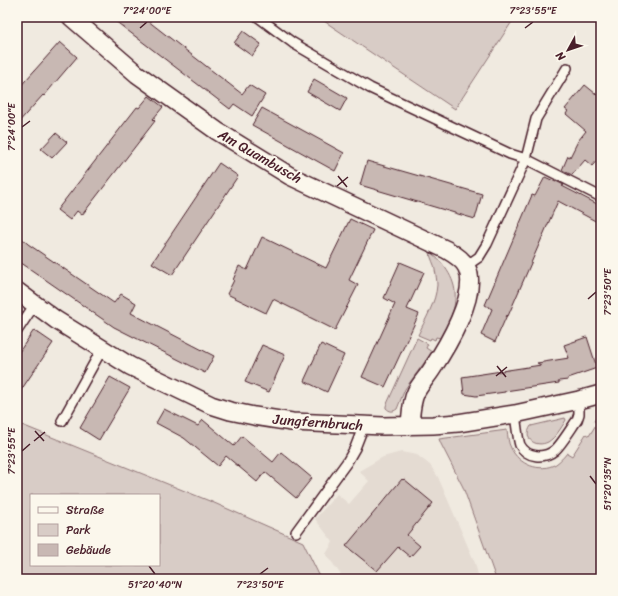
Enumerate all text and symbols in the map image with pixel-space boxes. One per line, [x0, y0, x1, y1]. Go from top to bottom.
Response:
text: 7°24'00"E [123, 2, 172, 20]
text: 7°23'55"E [510, 2, 558, 20]
north arrow [548, 30, 588, 70]
text: N [551, 47, 571, 66]
text: 7°24'00"E [3, 102, 21, 151]
street label: Am Quambusch [212, 122, 307, 191]
text: 7°23'50"E [599, 267, 617, 316]
street label: Jungfernbruch [271, 407, 364, 438]
text: 7°23'55"E [3, 426, 21, 474]
text: 51°20'35"N [599, 457, 617, 511]
legend [30, 494, 160, 566]
text: Straße [66, 499, 104, 521]
text: Park [66, 519, 91, 541]
text: Gebäude [66, 539, 111, 561]
text: 51°20'40"N [128, 576, 182, 594]
text: 7°23'50"E [236, 576, 285, 594]

